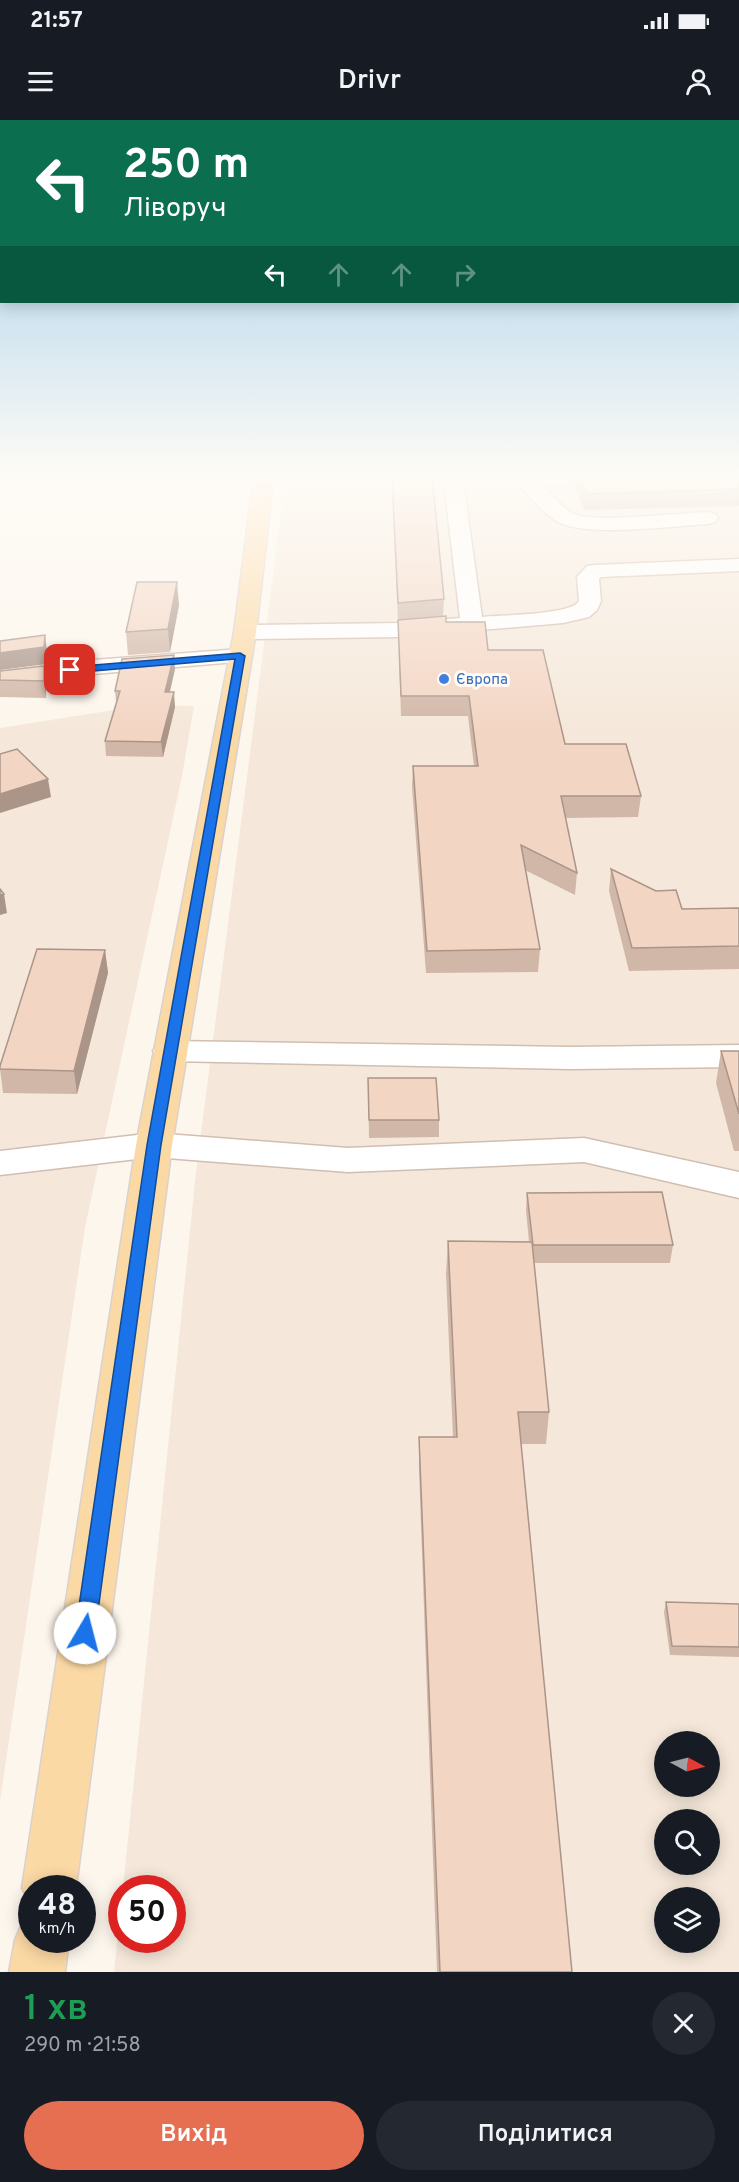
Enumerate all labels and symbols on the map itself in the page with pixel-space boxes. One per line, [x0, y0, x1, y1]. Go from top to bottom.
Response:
pin [44, 644, 95, 695]
place label: Європа [456, 671, 508, 690]
marker: Європа [437, 672, 451, 686]
position arrow [53, 1601, 117, 1665]
north arrow [654, 1731, 720, 1797]
speed limit sign: 50 [108, 1875, 186, 1953]

